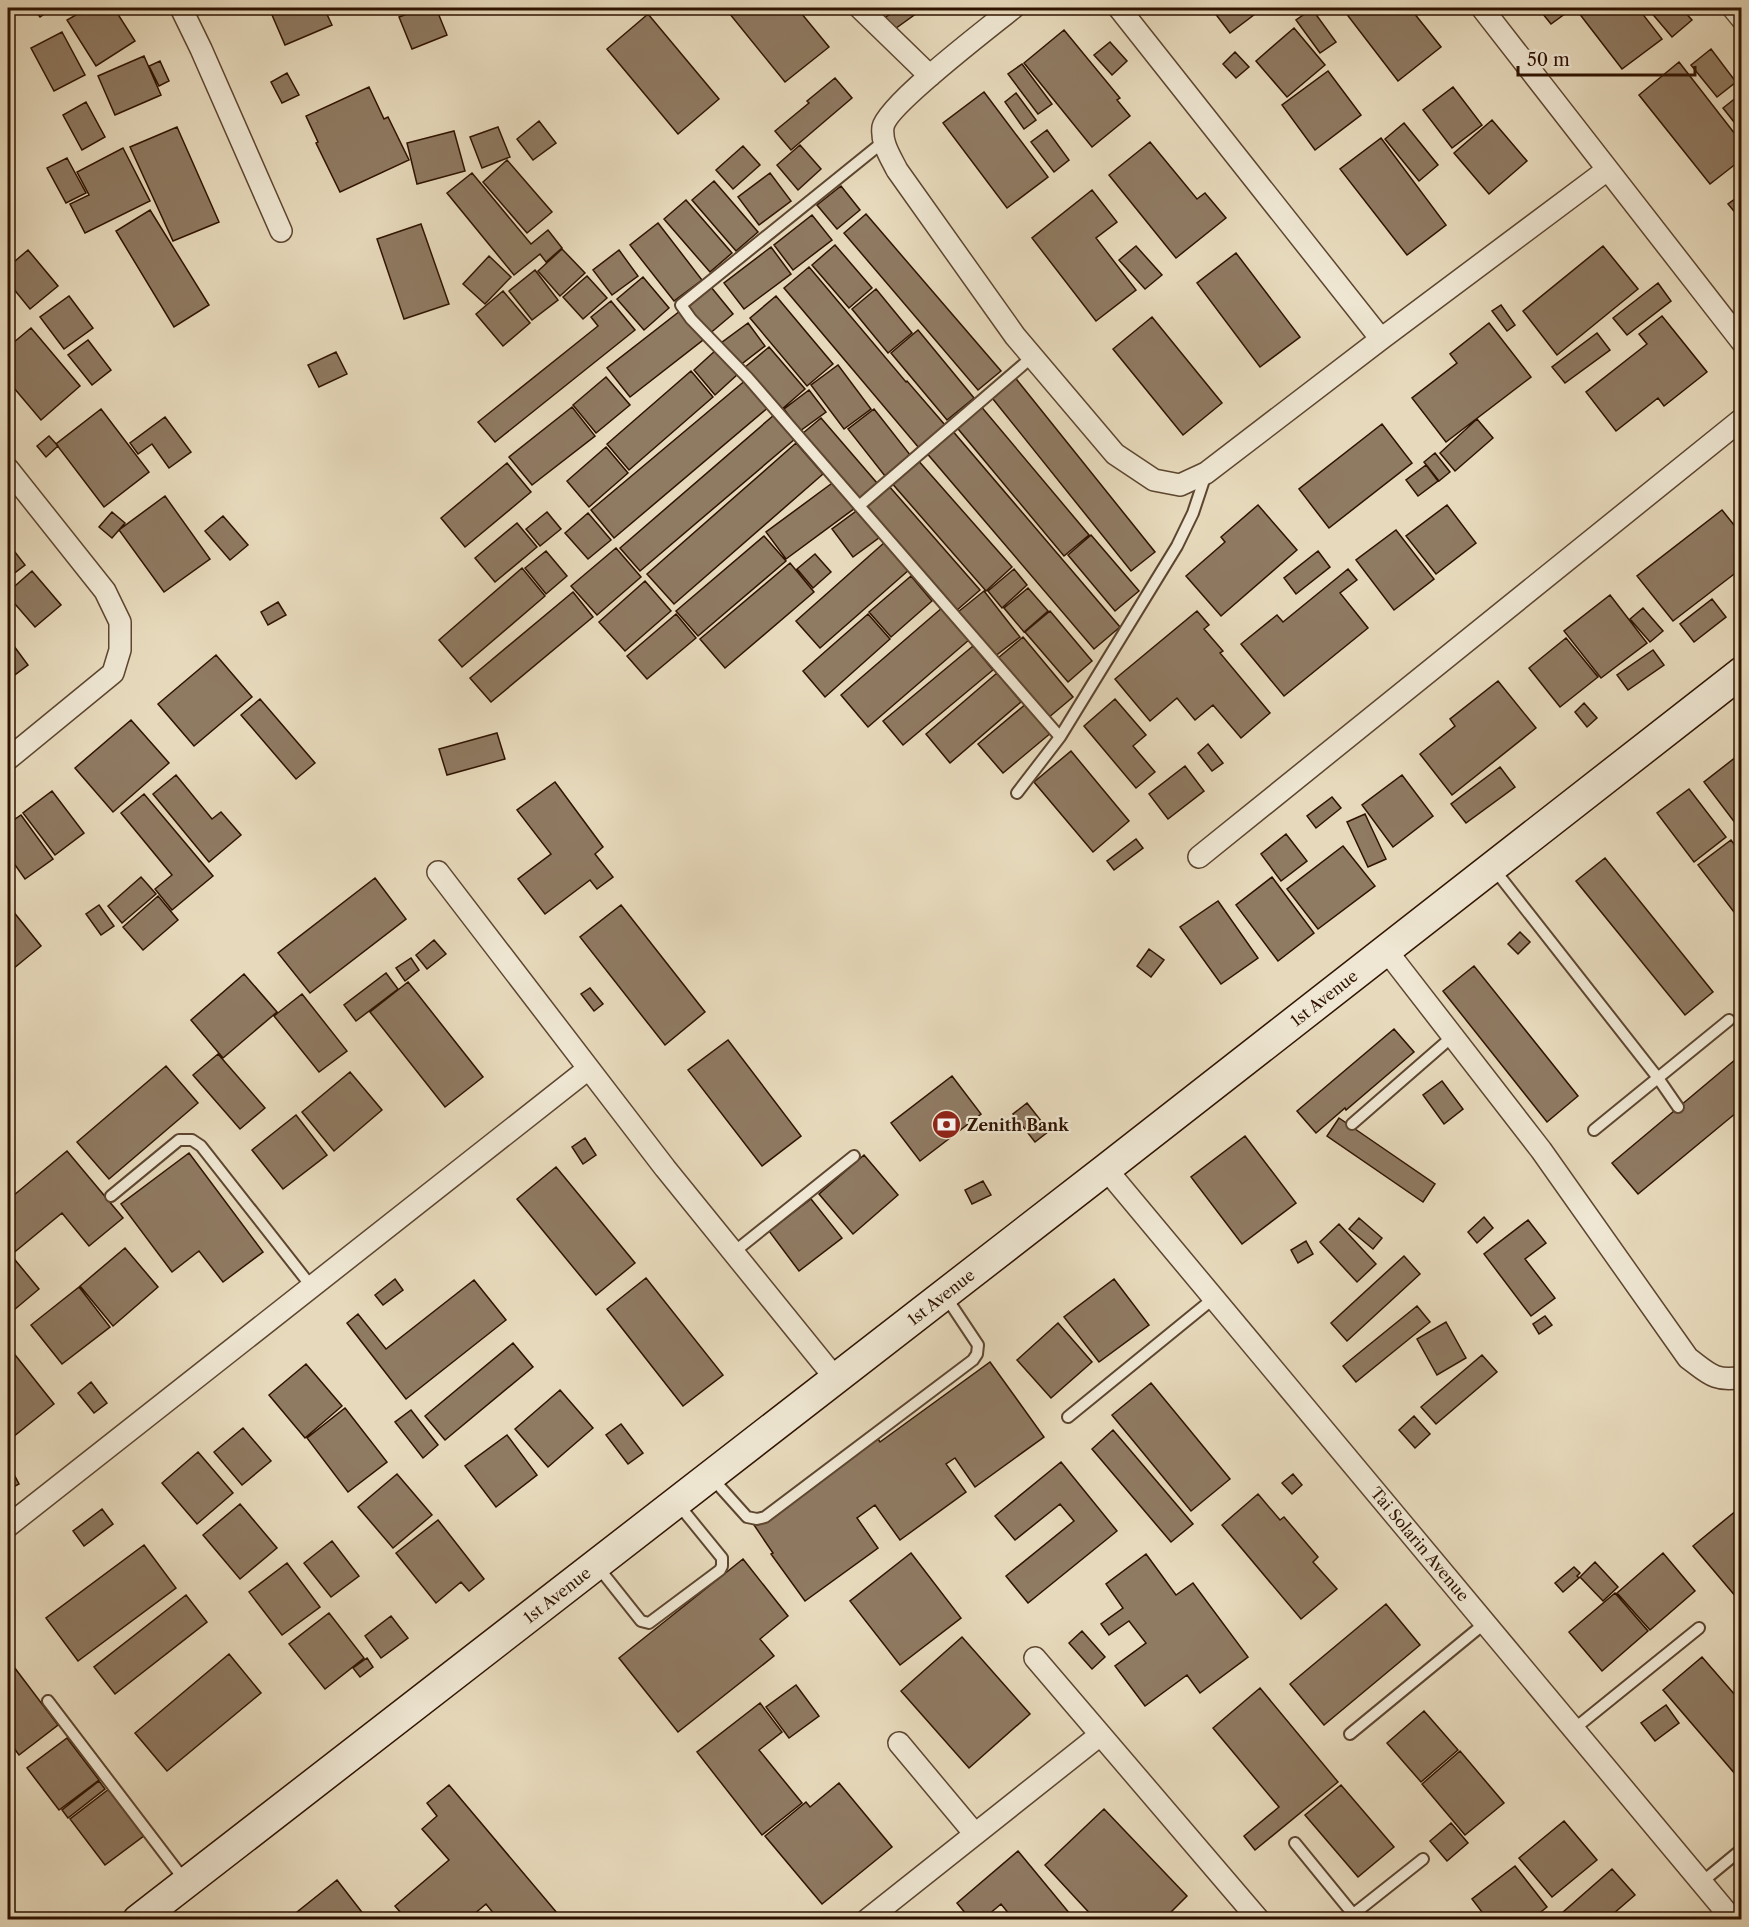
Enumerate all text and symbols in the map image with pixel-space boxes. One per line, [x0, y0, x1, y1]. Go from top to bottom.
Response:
scale bar [1518, 39, 1695, 77]
text: 50 m [1527, 49, 1570, 71]
street label: 1st Avenue [1286, 966, 1362, 1030]
bank icon: Zenith Bank [930, 1109, 962, 1141]
place label: Zenith Bank [967, 1115, 1069, 1135]
street label: 1st Avenue [903, 1265, 979, 1329]
street label: Tai Solarin Avenue [1366, 1483, 1474, 1605]
street label: 1st Avenue [519, 1563, 595, 1627]

